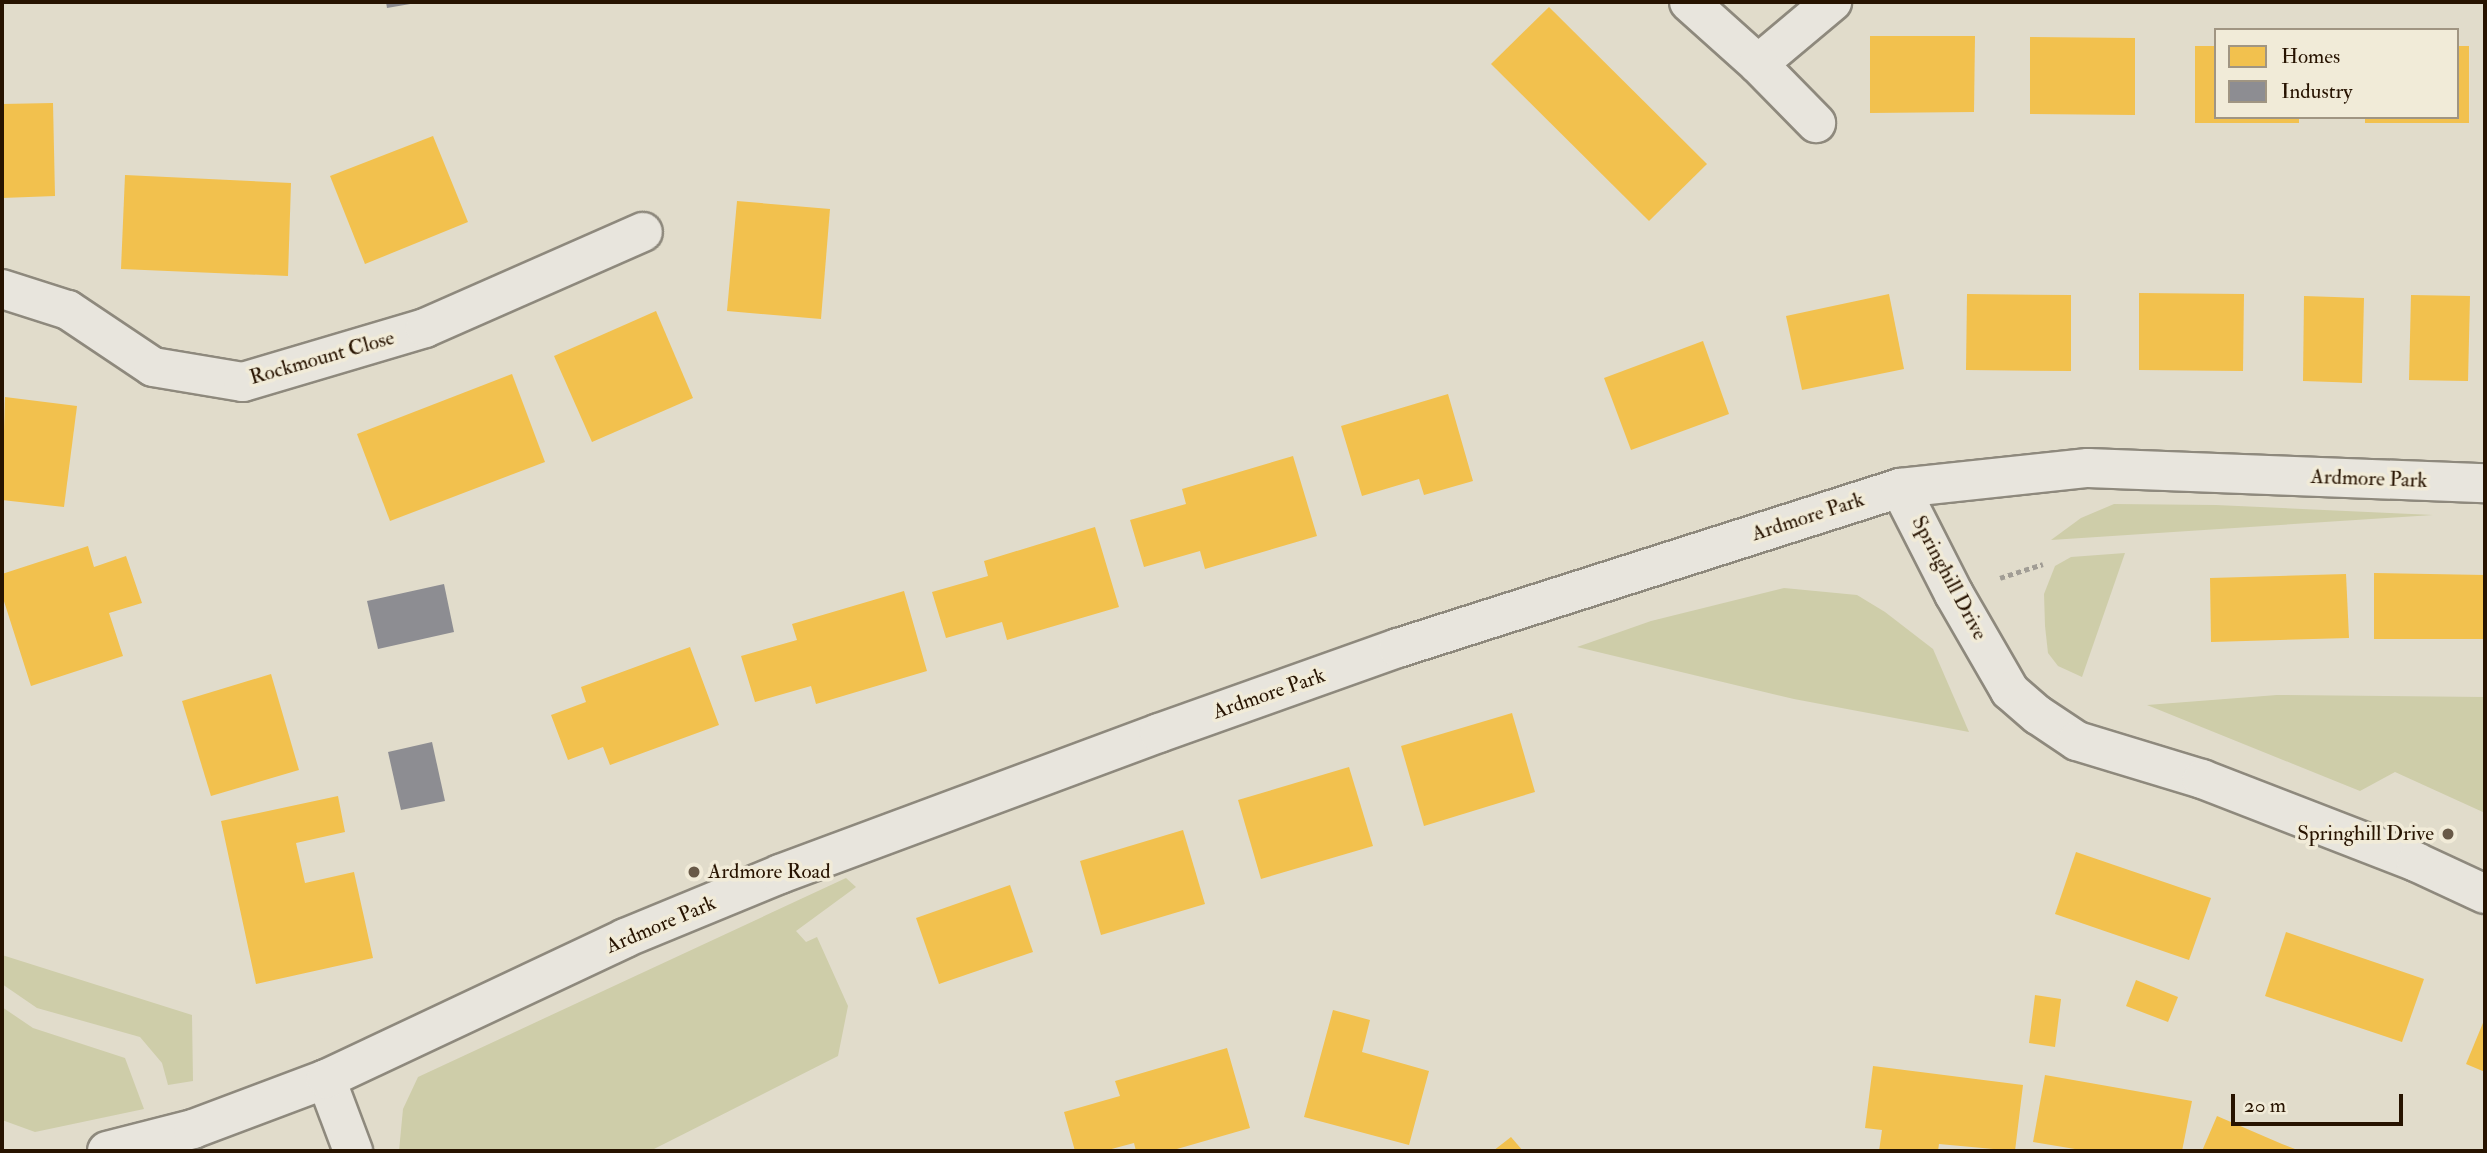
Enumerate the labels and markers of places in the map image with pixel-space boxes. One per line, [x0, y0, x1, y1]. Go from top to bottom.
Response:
place label: Springhill Drive [2297, 821, 2434, 847]
marker: Springhill Drive [2440, 826, 2456, 842]
place label: Ardmore Road [708, 859, 831, 885]
marker: Ardmore Road [686, 864, 702, 880]

